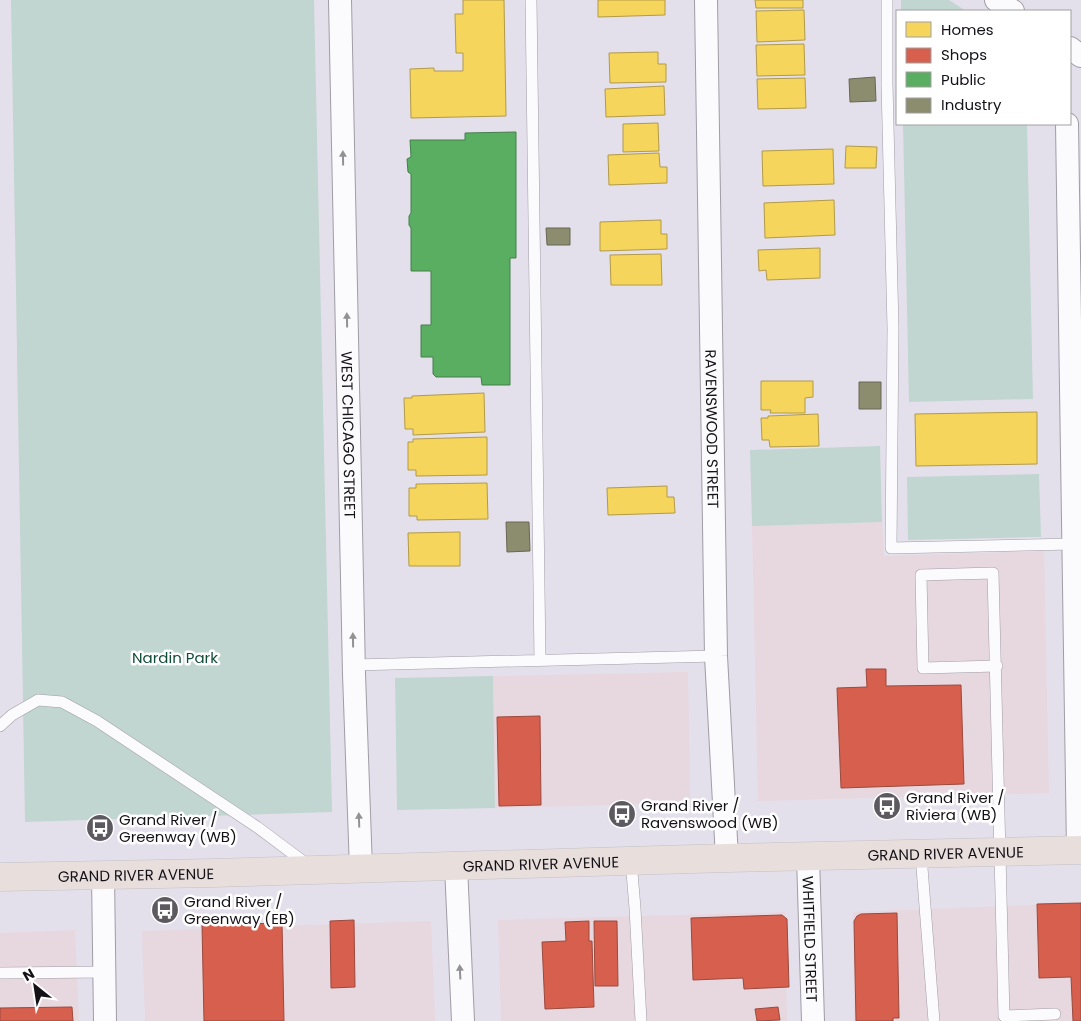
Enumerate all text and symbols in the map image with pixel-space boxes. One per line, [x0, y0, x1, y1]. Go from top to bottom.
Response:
legend [896, 10, 1071, 125]
text: Homes [941, 19, 994, 40]
text: Shops [941, 44, 987, 65]
text: Public [941, 69, 986, 90]
text: Industry [941, 94, 1002, 115]
one-way arrow [339, 150, 347, 166]
one-way arrow [342, 312, 350, 328]
street label: RAVENSWOOD STREET [701, 349, 724, 509]
street label: WEST CHICAGO STREET [337, 351, 361, 519]
one-way arrow [349, 632, 357, 648]
park label: Nardin Park [132, 647, 218, 668]
place label: Grand River / Riviera (WB) [906, 787, 1004, 825]
bus stop icon: Grand River / Riviera (WB) [872, 791, 902, 821]
place label: Grand River / Ravenswood (WB) [641, 795, 779, 833]
bus stop icon: Grand River / Ravenswood (WB) [607, 799, 637, 829]
place label: Grand River / Greenway (WB) [119, 809, 237, 847]
one-way arrow [355, 812, 363, 828]
bus stop icon: Grand River / Greenway (WB) [85, 813, 115, 843]
street label: GRAND RIVER AVENUE [867, 841, 1024, 865]
street label: GRAND RIVER AVENUE [462, 851, 619, 876]
street label: GRAND RIVER AVENUE [58, 863, 214, 886]
street label: WHITFIELD STREET [798, 875, 823, 1003]
place label: Grand River / Greenway (EB) [184, 891, 295, 929]
bus stop icon: Grand River / Greenway (EB) [150, 895, 180, 925]
north arrow [10, 961, 60, 1011]
text: N [19, 963, 38, 986]
one-way arrow [456, 964, 464, 980]

